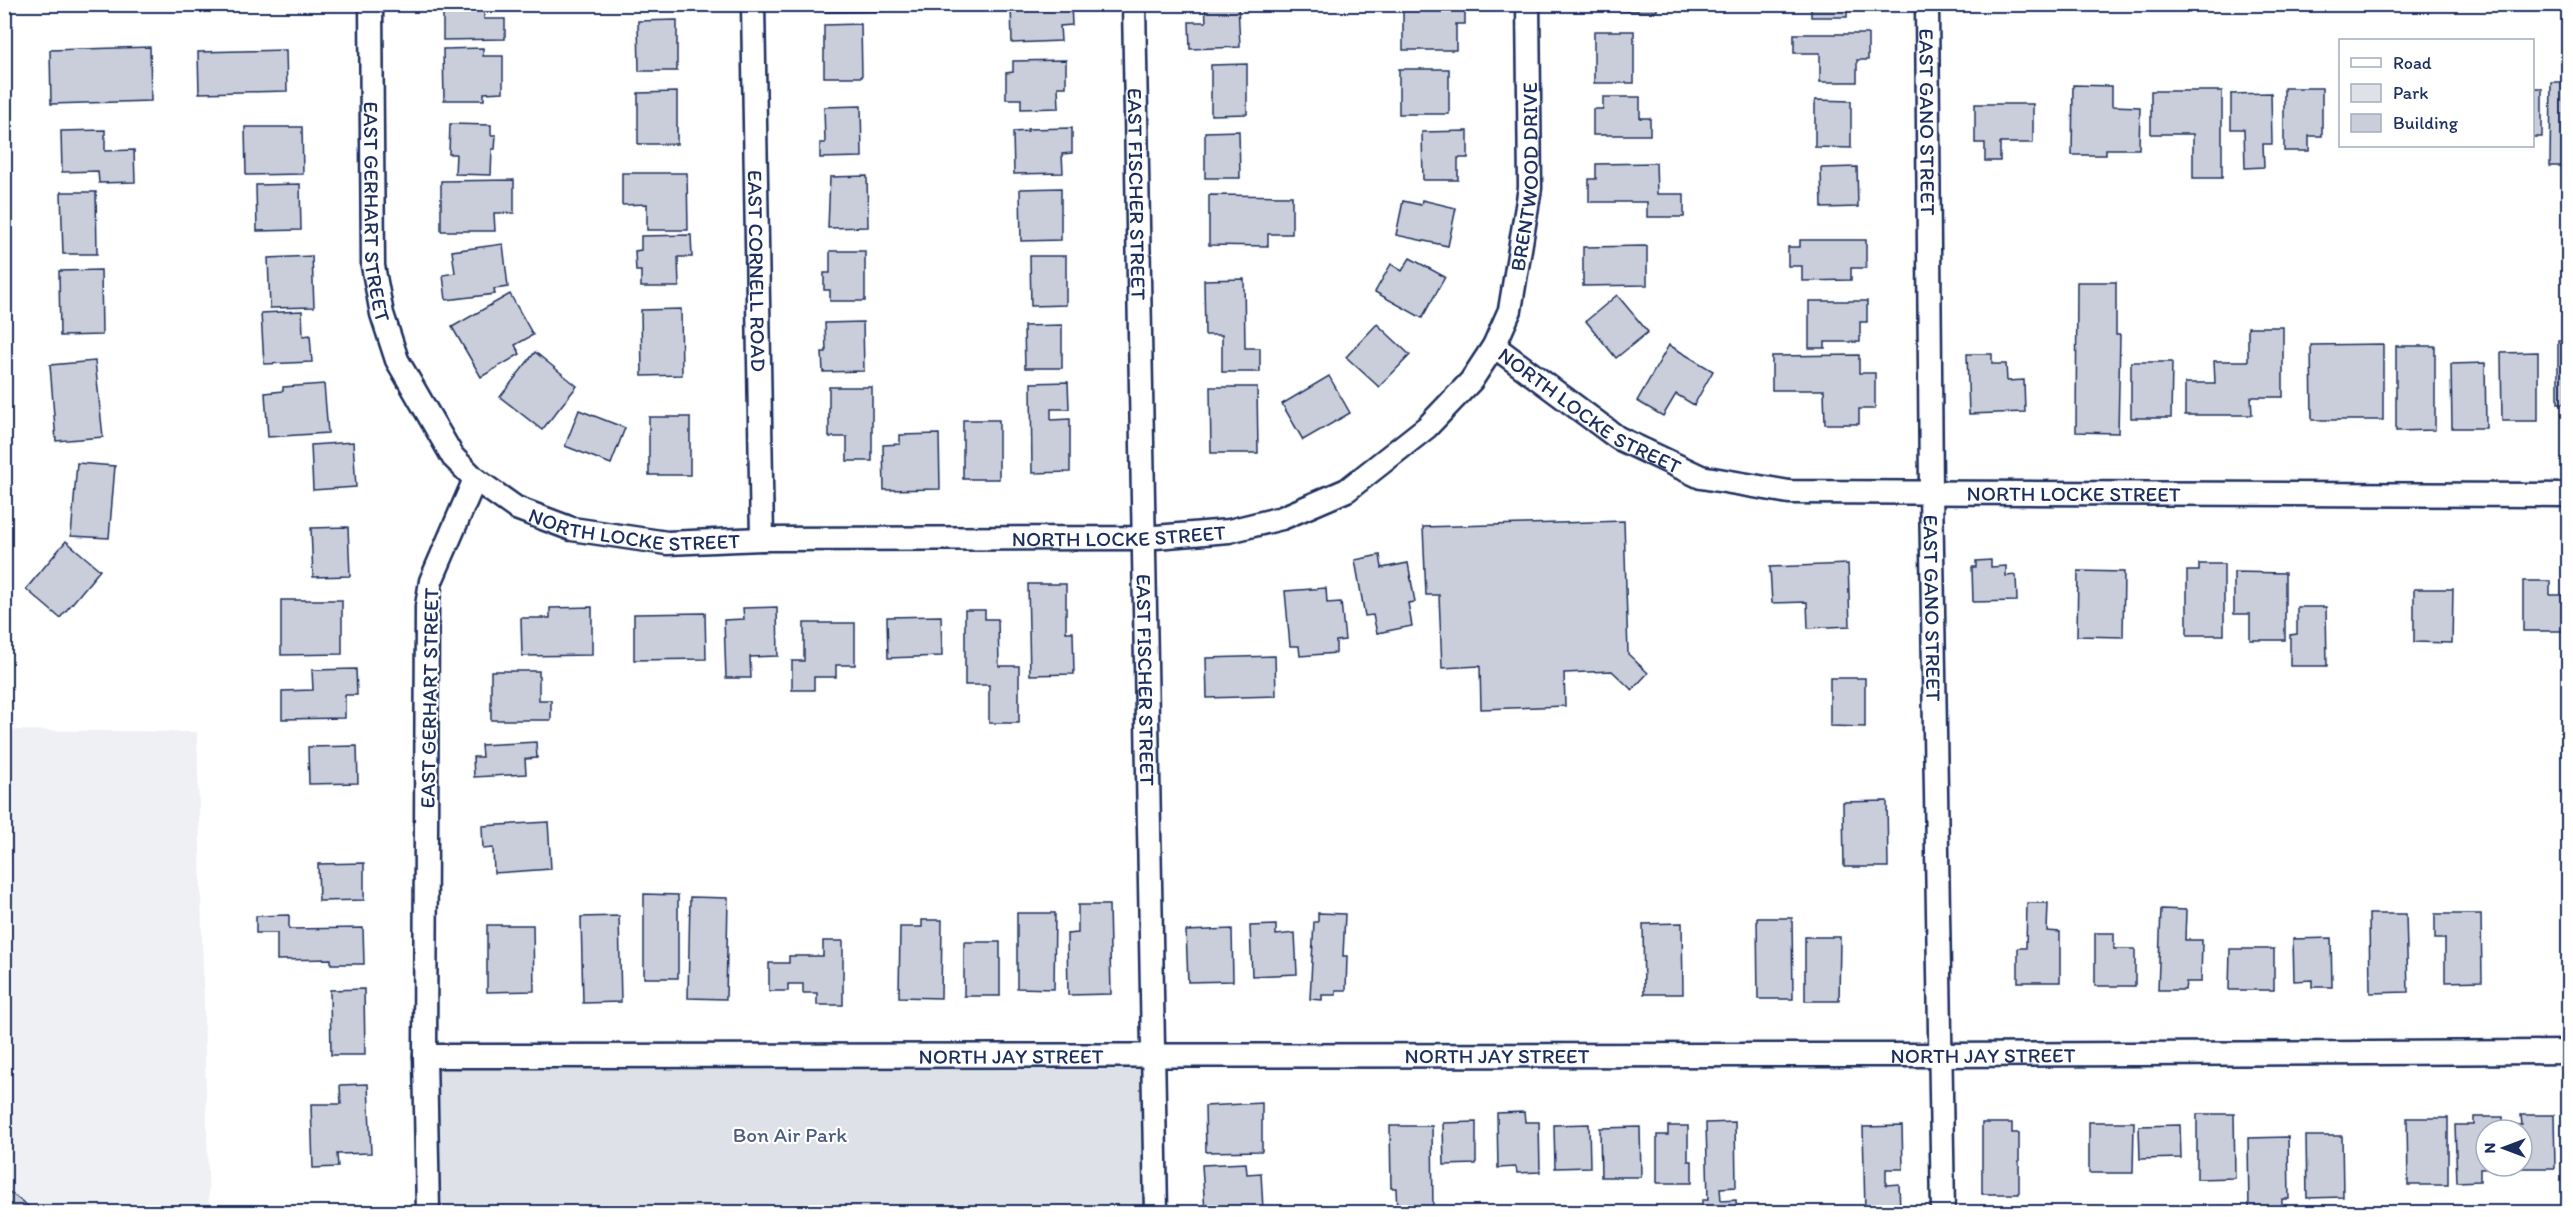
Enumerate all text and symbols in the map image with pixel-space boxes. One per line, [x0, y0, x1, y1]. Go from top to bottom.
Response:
street label: EAST GANO STREET [1915, 28, 1941, 216]
legend [2339, 39, 2534, 147]
text: Road [2393, 52, 2432, 74]
street label: BRENTWOOD DRIVE [1504, 82, 1543, 273]
text: Park [2393, 82, 2428, 104]
street label: EAST FISCHER STREET [1123, 88, 1152, 301]
street label: EAST GERHART STREET [359, 101, 396, 325]
text: Building [2393, 112, 2459, 134]
street label: EAST CORNELL ROAD [743, 170, 772, 372]
street label: NORTH LOCKE STREET [1494, 341, 1686, 479]
street label: NORTH LOCKE STREET [1967, 480, 2181, 506]
street label: NORTH LOCKE STREET [525, 501, 741, 556]
street label: EAST GANO STREET [1919, 514, 1947, 702]
street label: NORTH LOCKE STREET [1012, 519, 1227, 551]
street label: EAST FISCHER STREET [1132, 574, 1161, 786]
street label: EAST GERHART STREET [415, 587, 443, 809]
street label: NORTH JAY STREET [1891, 1042, 2076, 1068]
street label: NORTH JAY STREET [919, 1043, 1104, 1068]
street label: NORTH JAY STREET [1405, 1043, 1590, 1068]
north arrow [2474, 1118, 2534, 1178]
park label: Bon Air Park [733, 1122, 847, 1147]
text: N [2480, 1143, 2499, 1153]

